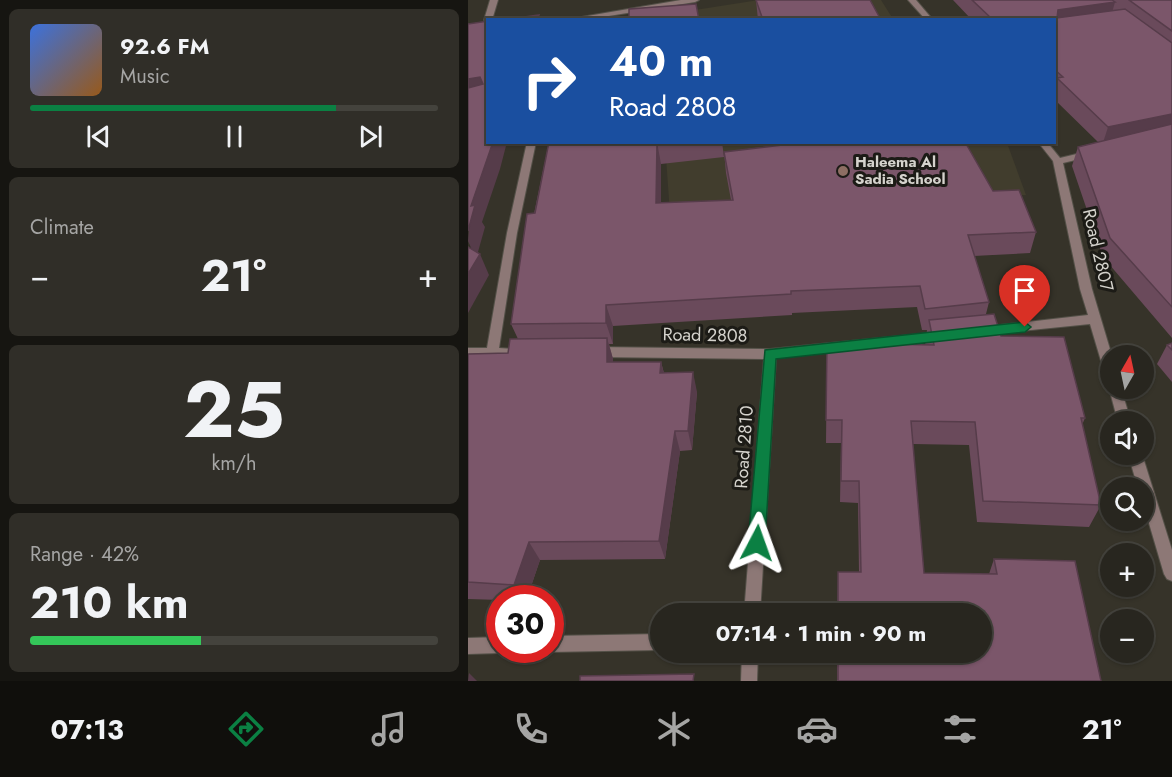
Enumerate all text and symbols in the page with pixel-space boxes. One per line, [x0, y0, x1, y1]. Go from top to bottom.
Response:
text: 92.6 FM [120, 30, 209, 62]
text: 40 m [609, 31, 713, 92]
icon: right [510, 42, 588, 120]
text: Music [120, 62, 170, 91]
text: Road 2808 [609, 87, 736, 126]
icon: previous [82, 120, 115, 153]
icon: pause [218, 120, 251, 153]
icon: next [354, 120, 387, 153]
place label: Haleema Al Sadia School [855, 151, 946, 190]
marker: Haleema Al Sadia School [836, 164, 850, 178]
street label: Road 2807 [1076, 206, 1120, 295]
text: Climate [30, 213, 94, 242]
text: 21° [201, 243, 266, 308]
text: − [30, 252, 49, 299]
text: + [418, 252, 438, 299]
pin [999, 265, 1050, 327]
icon: arrive [1008, 274, 1041, 307]
street label: Road 2808 [662, 321, 748, 349]
north arrow [1100, 345, 1154, 399]
map controls [1100, 345, 1154, 663]
text: 25 [183, 354, 285, 466]
street label: Road 2810 [728, 404, 760, 489]
button: sound [1100, 411, 1154, 465]
text: km/h [211, 449, 257, 478]
button: search [1100, 477, 1154, 531]
position arrow [725, 511, 789, 575]
text: Range · 42% [30, 540, 139, 569]
button: + [1100, 543, 1154, 597]
text: 210 km [30, 570, 189, 635]
speed limit sign: 30 [486, 585, 564, 663]
button: − [1100, 609, 1154, 663]
text: 07:14 · 1 min · 90 m [716, 617, 926, 649]
icon: directions [225, 708, 267, 750]
icon: music [368, 708, 410, 750]
icon: phone [510, 708, 552, 750]
icon: climate [653, 708, 695, 750]
icon: car [796, 708, 838, 750]
icon: filters [939, 708, 981, 750]
text: 07:13 [50, 710, 124, 749]
text: 21° [1082, 710, 1122, 749]

